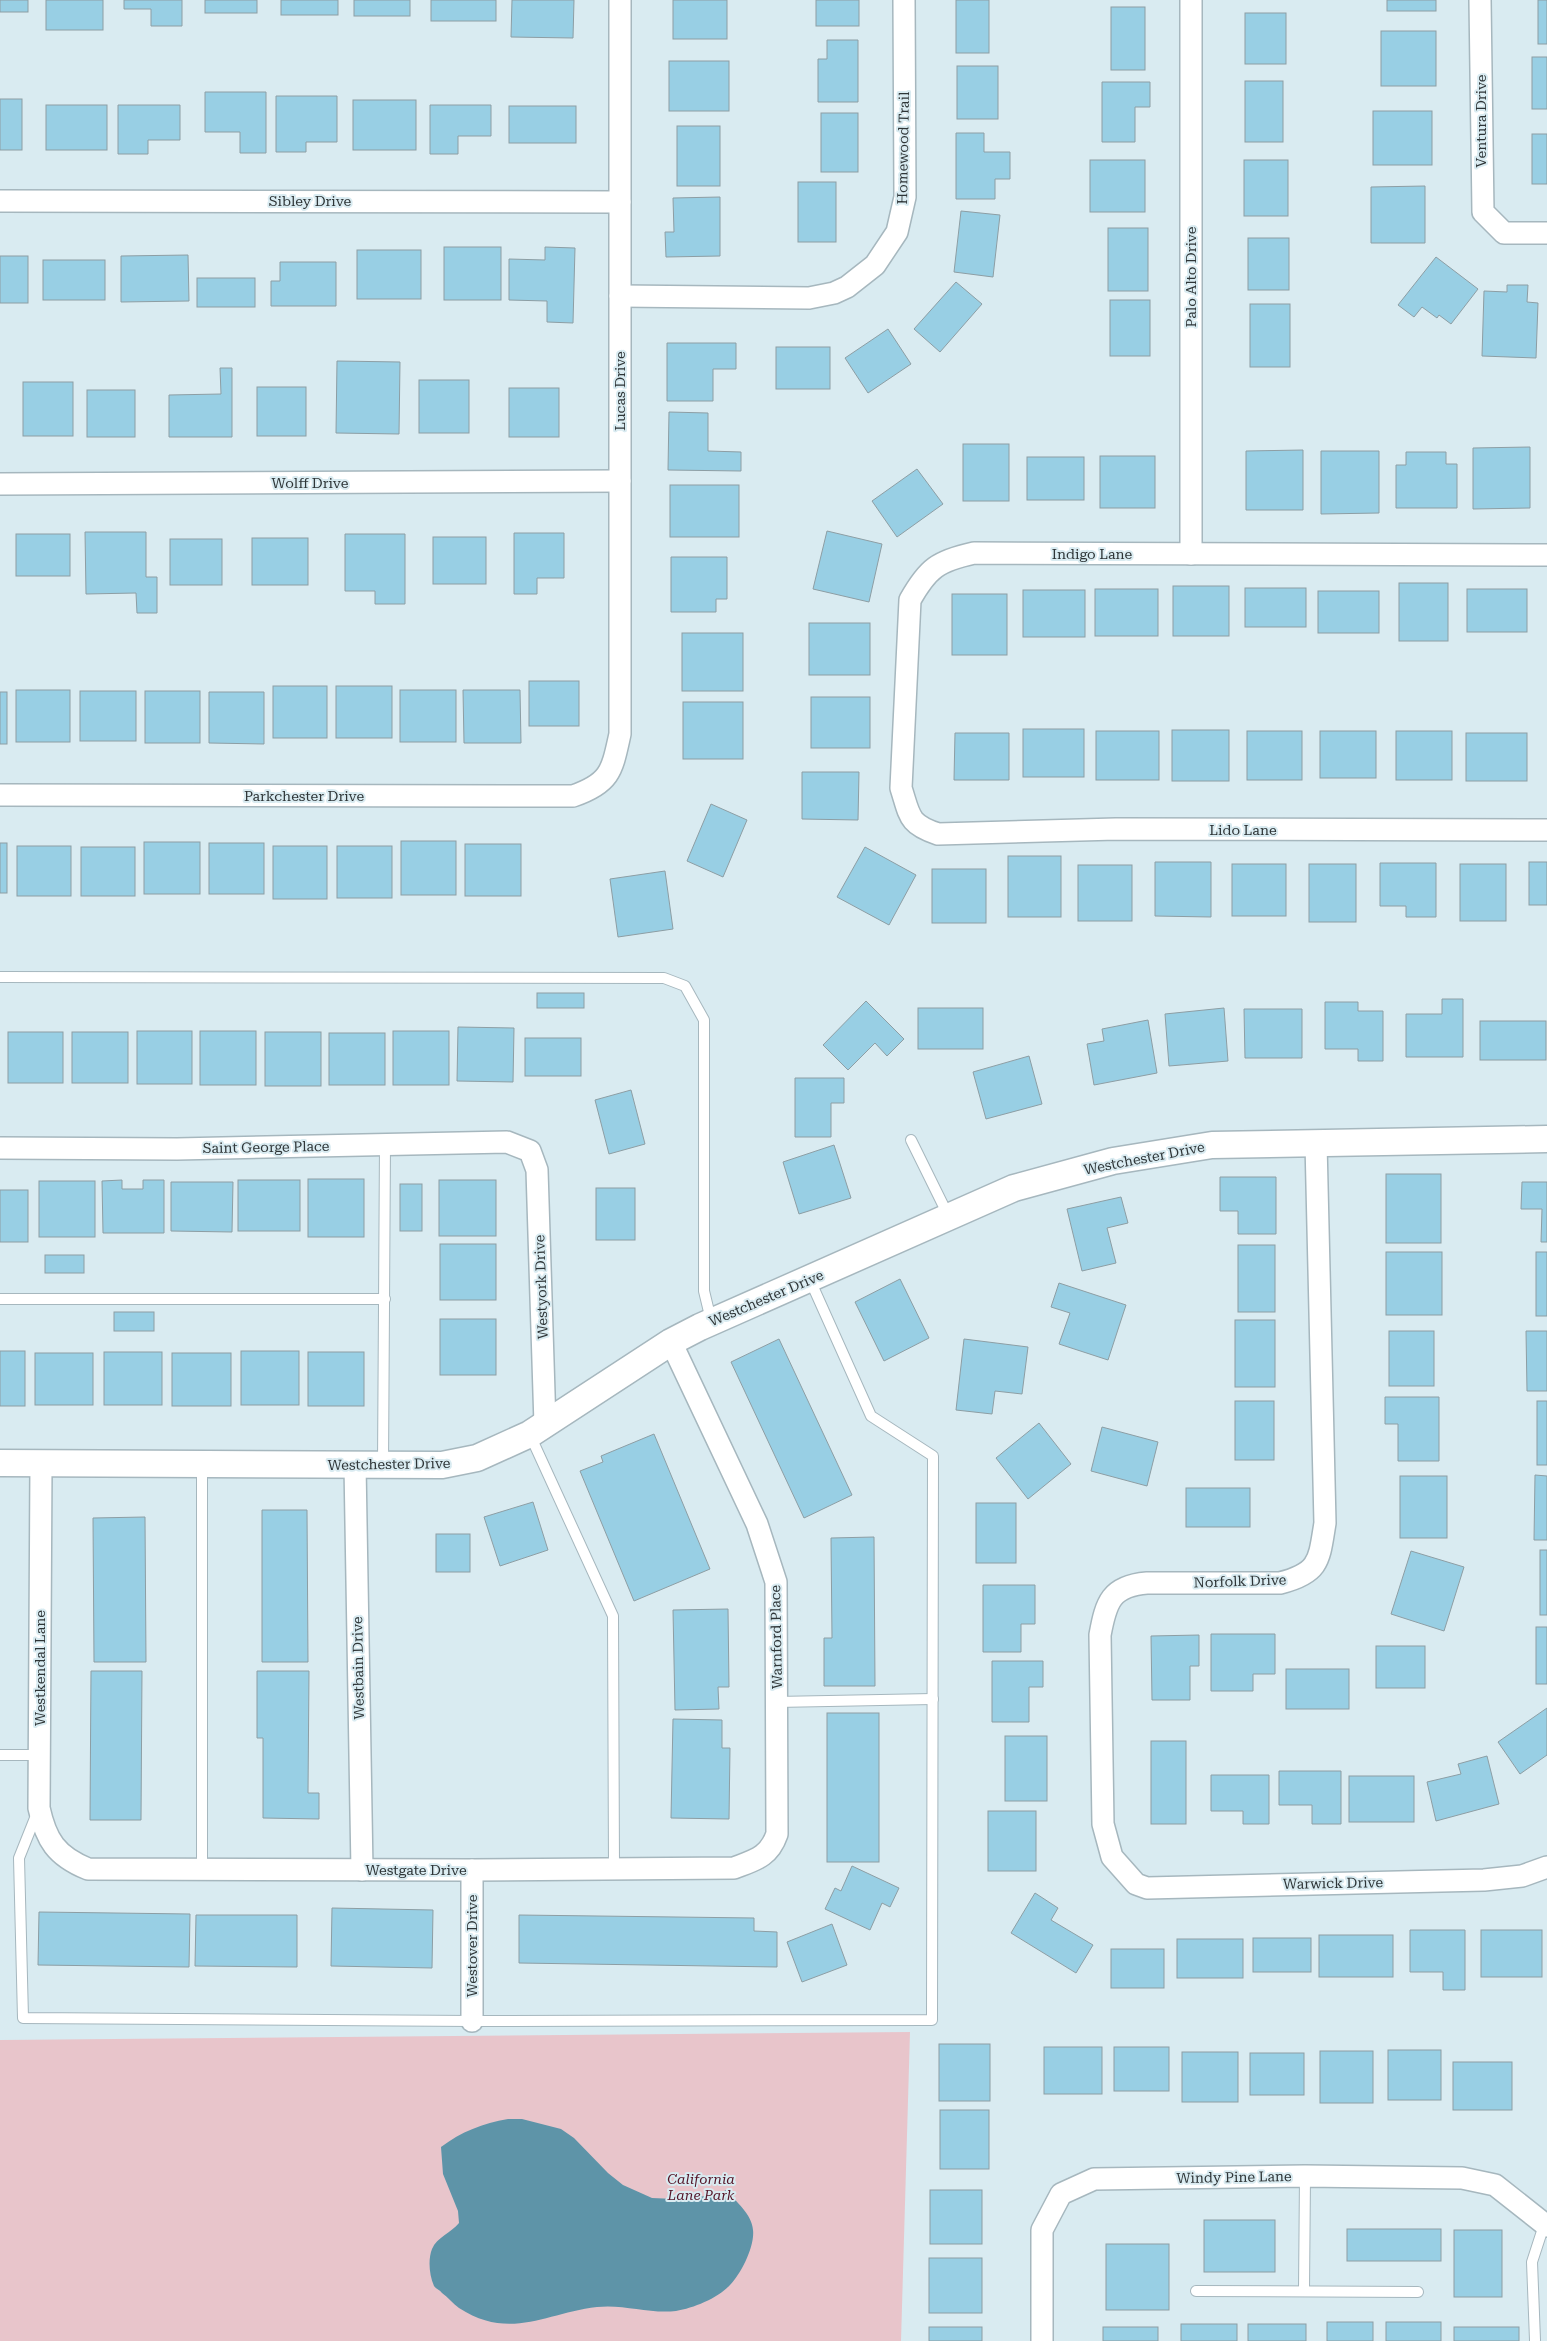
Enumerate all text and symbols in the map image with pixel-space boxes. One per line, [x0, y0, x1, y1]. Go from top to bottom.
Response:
street label: Ventura Drive [1473, 74, 1489, 168]
street label: Homewood Trail [894, 91, 912, 204]
street label: Sibley Drive [269, 193, 352, 209]
street label: Palo Alto Drive [1183, 226, 1199, 327]
street label: Lucas Drive [612, 351, 628, 431]
street label: Wolff Drive [272, 475, 349, 491]
street label: Indigo Lane [1052, 546, 1133, 562]
street label: Parkchester Drive [244, 788, 364, 804]
street label: Lido Lane [1209, 822, 1277, 838]
street label: Saint George Place [203, 1138, 330, 1156]
street label: Westchester Drive [1082, 1138, 1206, 1178]
street label: Westyork Drive [531, 1234, 551, 1340]
street label: Westchester Drive [706, 1267, 826, 1329]
street label: Westchester Drive [327, 1455, 451, 1473]
street label: Norfolk Drive [1193, 1571, 1287, 1591]
street label: Warnford Place [767, 1584, 785, 1689]
street label: Westkendal Lane [32, 1610, 48, 1726]
street label: Westbain Drive [349, 1616, 367, 1720]
street label: Westgate Drive [365, 1862, 467, 1878]
street label: Warwick Drive [1283, 1874, 1383, 1892]
street label: Westover Drive [464, 1894, 480, 1997]
street label: Windy Pine Lane [1176, 2168, 1292, 2186]
park label: California Lane Park [667, 2171, 735, 2203]

